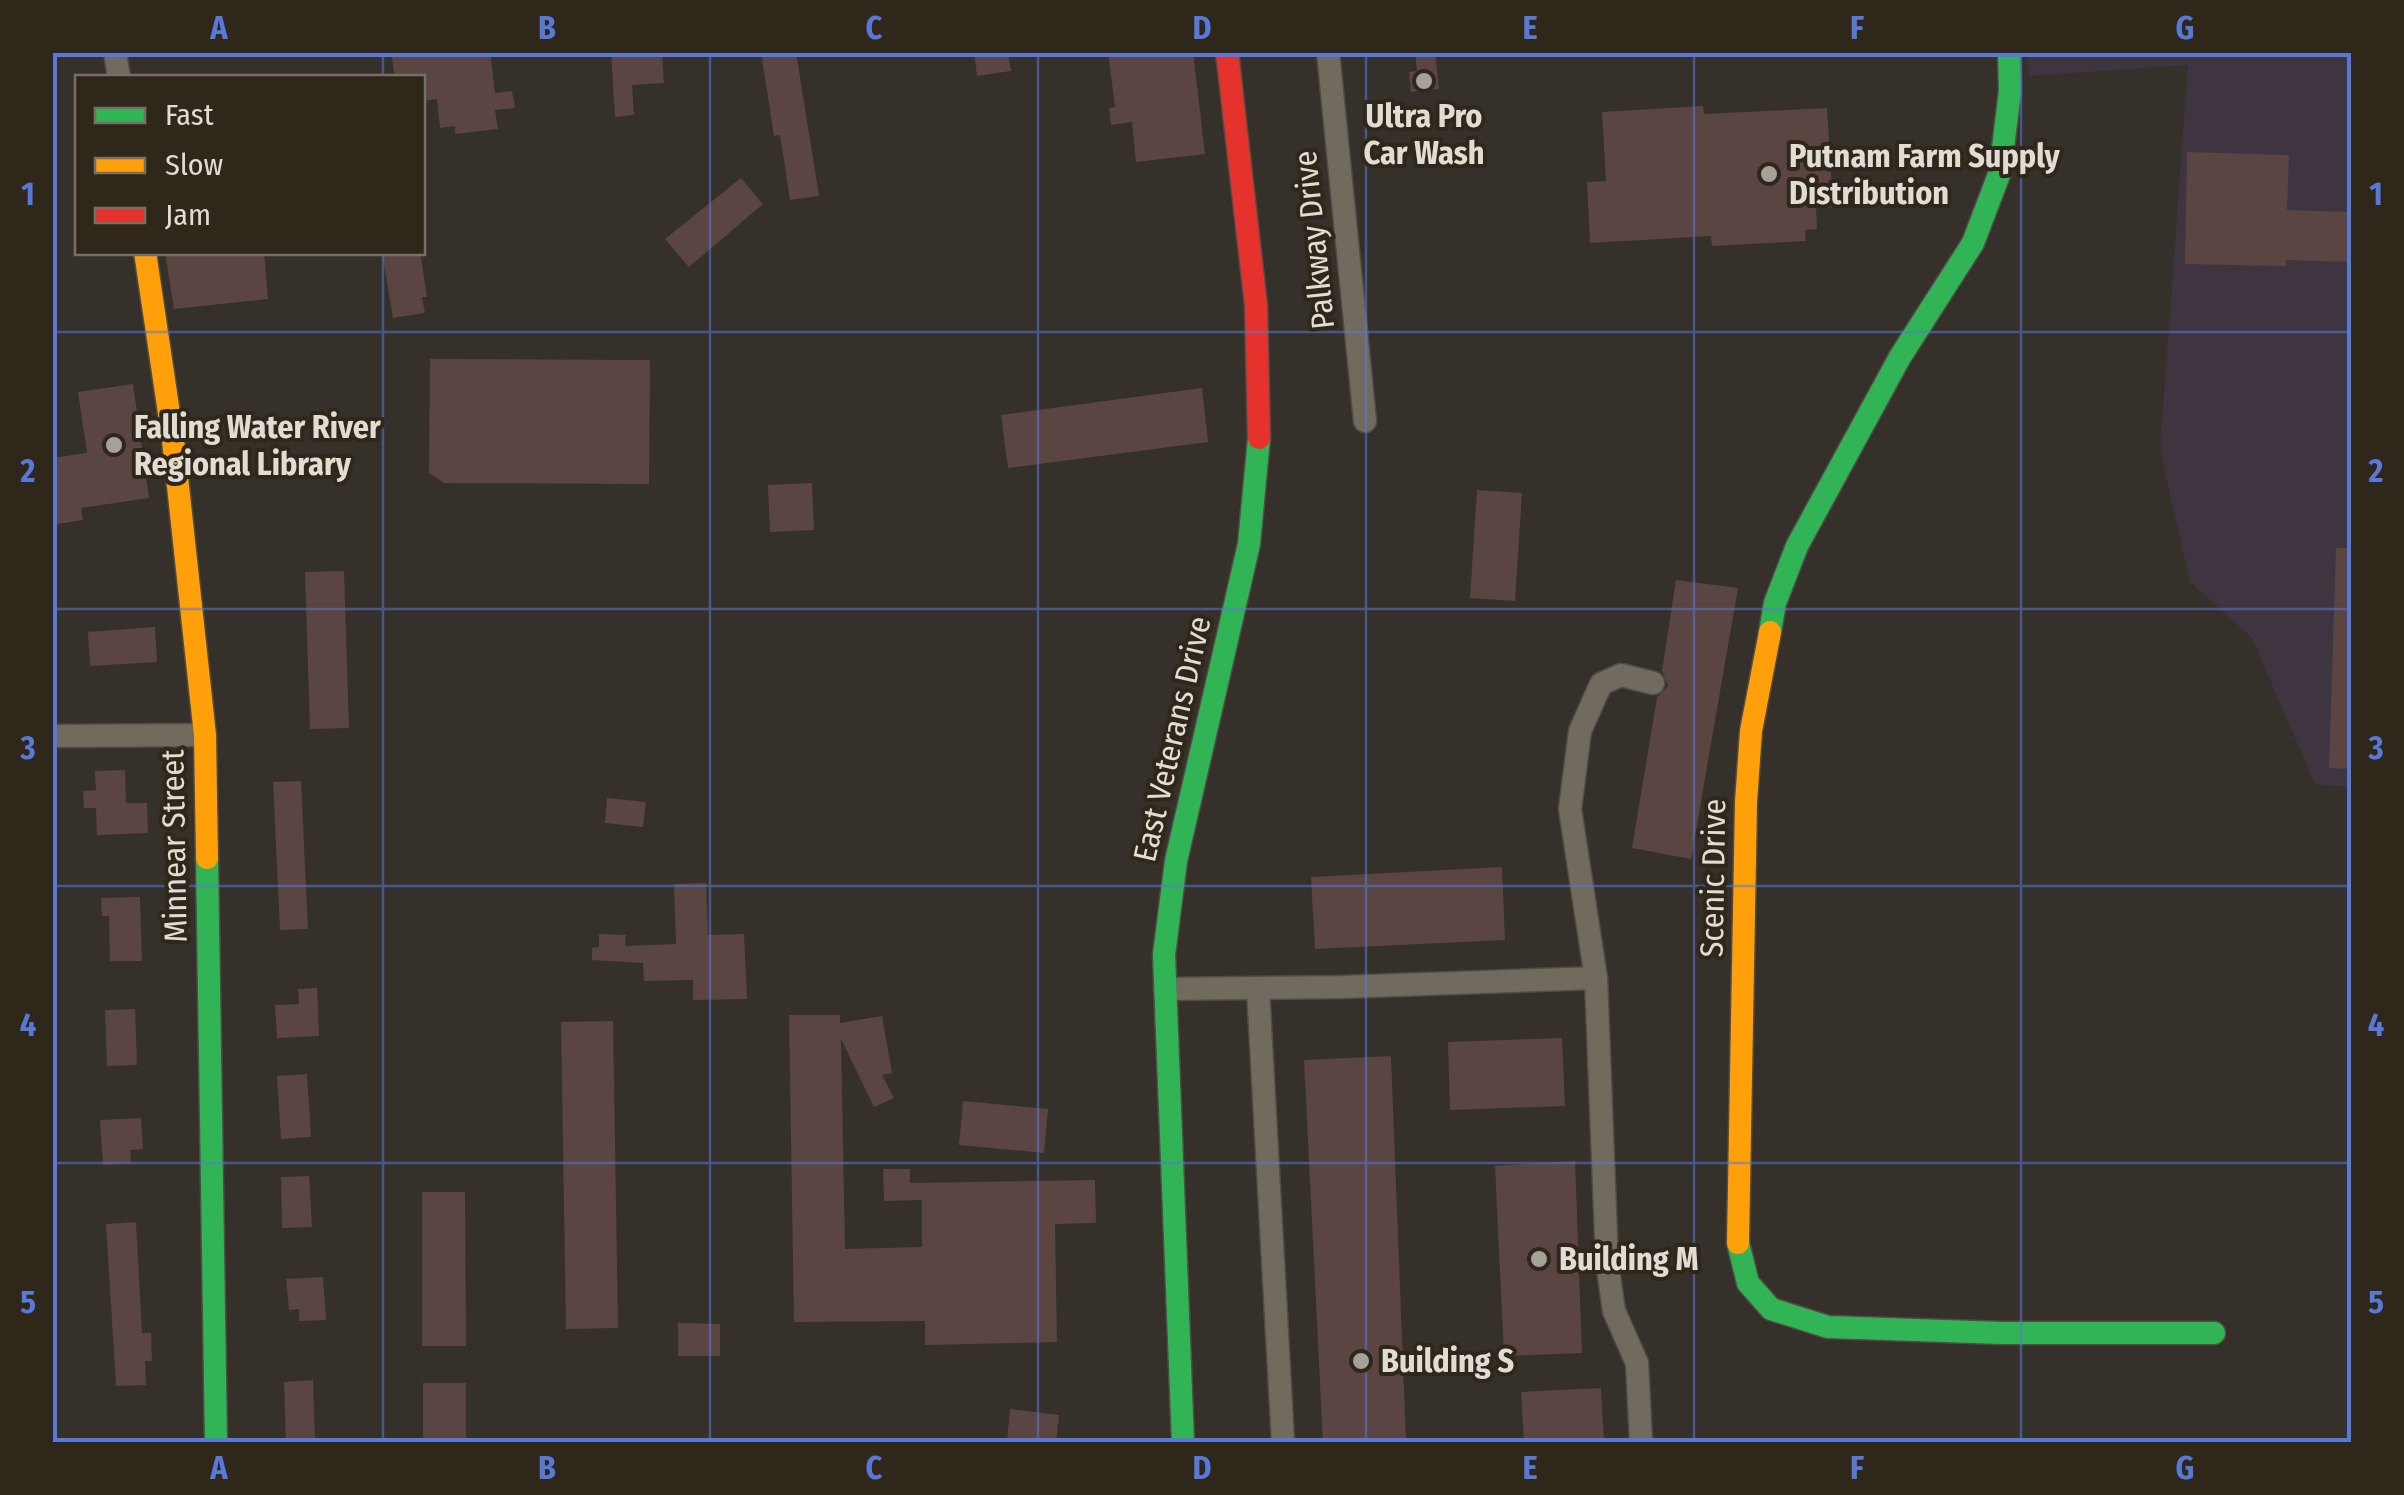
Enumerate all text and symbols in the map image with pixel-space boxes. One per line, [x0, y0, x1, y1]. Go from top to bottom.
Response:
text: A [209, 9, 228, 47]
text: B [538, 9, 556, 47]
text: C [866, 9, 883, 47]
text: D [1192, 9, 1212, 47]
text: E [1522, 9, 1538, 47]
text: F [1850, 9, 1864, 47]
text: G [2176, 9, 2194, 47]
marker: Ultra Pro Car Wash [1413, 70, 1435, 92]
legend [75, 75, 425, 255]
text: Fast [165, 97, 214, 133]
place label: Ultra Pro Car Wash [1364, 97, 1485, 172]
place label: Putnam Farm Supply Distribution [1789, 137, 2061, 212]
text: Slow [165, 147, 223, 183]
street label: Palkway Drive [1286, 149, 1342, 331]
marker: Putnam Farm Supply Distribution [1758, 163, 1780, 185]
text: 1 [21, 175, 35, 213]
text: 1 [2369, 175, 2383, 213]
text: Jam [165, 197, 211, 233]
place label: Falling Water River Regional Library [134, 408, 381, 483]
marker: Falling Water River Regional Library [103, 434, 125, 456]
text: 2 [20, 452, 36, 490]
text: 2 [2368, 452, 2384, 490]
street label: East Veterans Drive [1125, 613, 1219, 865]
text: 3 [19, 729, 36, 767]
text: 3 [2367, 729, 2384, 767]
street label: Minnear Street [153, 749, 195, 943]
street label: Scenic Drive [1693, 798, 1733, 958]
text: 4 [20, 1006, 36, 1044]
text: 4 [2368, 1006, 2384, 1044]
place label: Building M [1559, 1240, 1698, 1278]
marker: Building M [1528, 1248, 1550, 1270]
text: 5 [20, 1283, 36, 1321]
text: 5 [2368, 1283, 2384, 1321]
place label: Building S [1381, 1342, 1514, 1380]
marker: Building S [1350, 1350, 1372, 1372]
text: A [209, 1449, 228, 1487]
text: B [538, 1449, 556, 1487]
text: C [866, 1449, 883, 1487]
text: D [1192, 1449, 1212, 1487]
text: E [1522, 1449, 1538, 1487]
text: F [1850, 1449, 1864, 1487]
text: G [2176, 1449, 2194, 1487]

